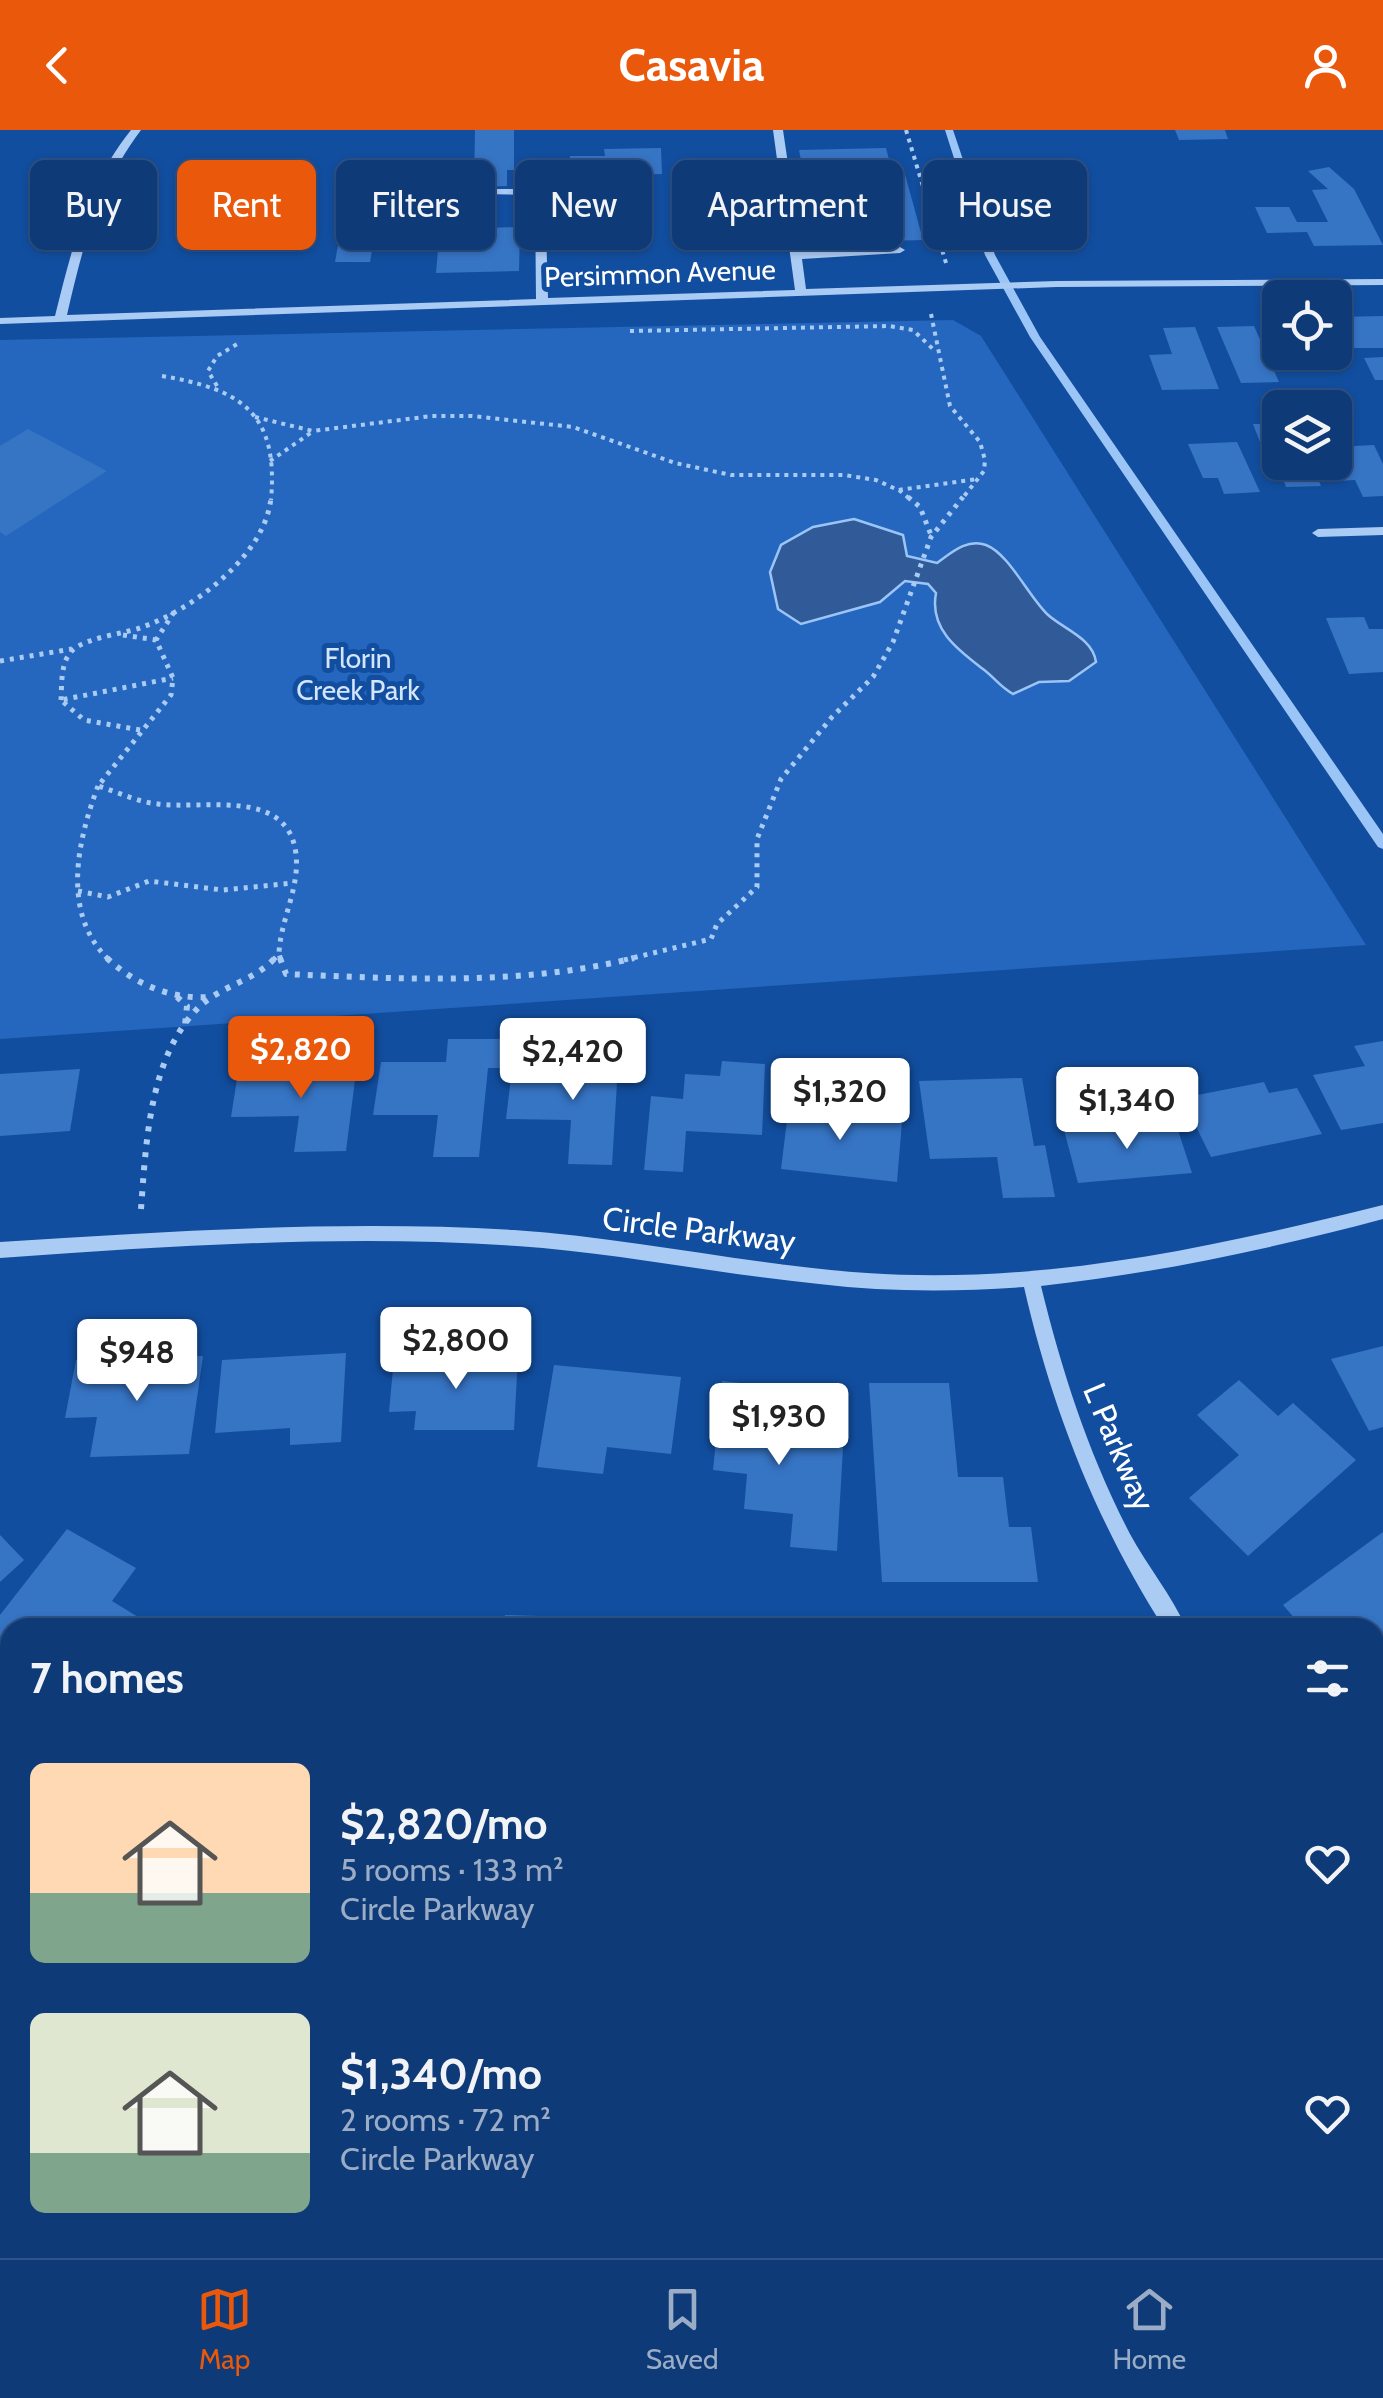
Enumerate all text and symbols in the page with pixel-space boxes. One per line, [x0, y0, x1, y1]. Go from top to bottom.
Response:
icon: back [30, 38, 85, 93]
text: Casavia [619, 38, 764, 92]
icon: person [1298, 38, 1353, 93]
chip: Buy [30, 160, 157, 250]
chip: Rent [177, 160, 316, 250]
chip: Filters [336, 160, 495, 250]
chip: New [515, 160, 652, 250]
chip: Apartment [672, 160, 903, 250]
chip: House [923, 160, 1087, 250]
street label: Persimmon Avenue [544, 252, 776, 294]
map controls [1262, 280, 1352, 480]
button: locate [1262, 280, 1352, 370]
button: layers [1262, 390, 1352, 480]
park label: Florin Creek Park [296, 641, 420, 707]
pin: $2,820 [220, 1016, 382, 1101]
pin: $2,420 [492, 1018, 654, 1103]
text: $2,820 [250, 1029, 352, 1068]
text: $2,420 [522, 1031, 624, 1070]
pin: $1,320 [759, 1058, 921, 1143]
pin: $1,340 [1046, 1067, 1208, 1152]
text: $1,320 [793, 1071, 887, 1110]
text: $1,340 [1078, 1080, 1176, 1119]
street label: Circle Parkway [600, 1198, 798, 1261]
pin: $2,800 [375, 1307, 537, 1392]
pin: $948 [78, 1319, 196, 1404]
text: $2,800 [402, 1320, 510, 1359]
text: $948 [99, 1332, 175, 1371]
street label: L Parkway [1075, 1377, 1164, 1516]
pin: $1,930 [698, 1383, 860, 1468]
text: $1,930 [731, 1396, 827, 1435]
icon: filters [1300, 1651, 1355, 1706]
text: 7 homes [30, 1652, 184, 1704]
text: $2,820/mo [340, 1798, 547, 1850]
icon: home [110, 1803, 230, 1923]
icon: heart [1300, 1836, 1355, 1891]
text: 5 rooms · 133 m² [340, 1850, 564, 1889]
text: Circle Parkway [340, 1889, 534, 1928]
text: $1,340/mo [340, 2048, 542, 2100]
icon: home [110, 2053, 230, 2173]
icon: heart [1300, 2086, 1355, 2141]
text: 2 rooms · 72 m² [340, 2100, 551, 2139]
text: Circle Parkway [340, 2139, 534, 2178]
tab: Map [197, 2282, 252, 2376]
tab: Saved [646, 2282, 719, 2376]
tab: Home [1112, 2282, 1186, 2376]

